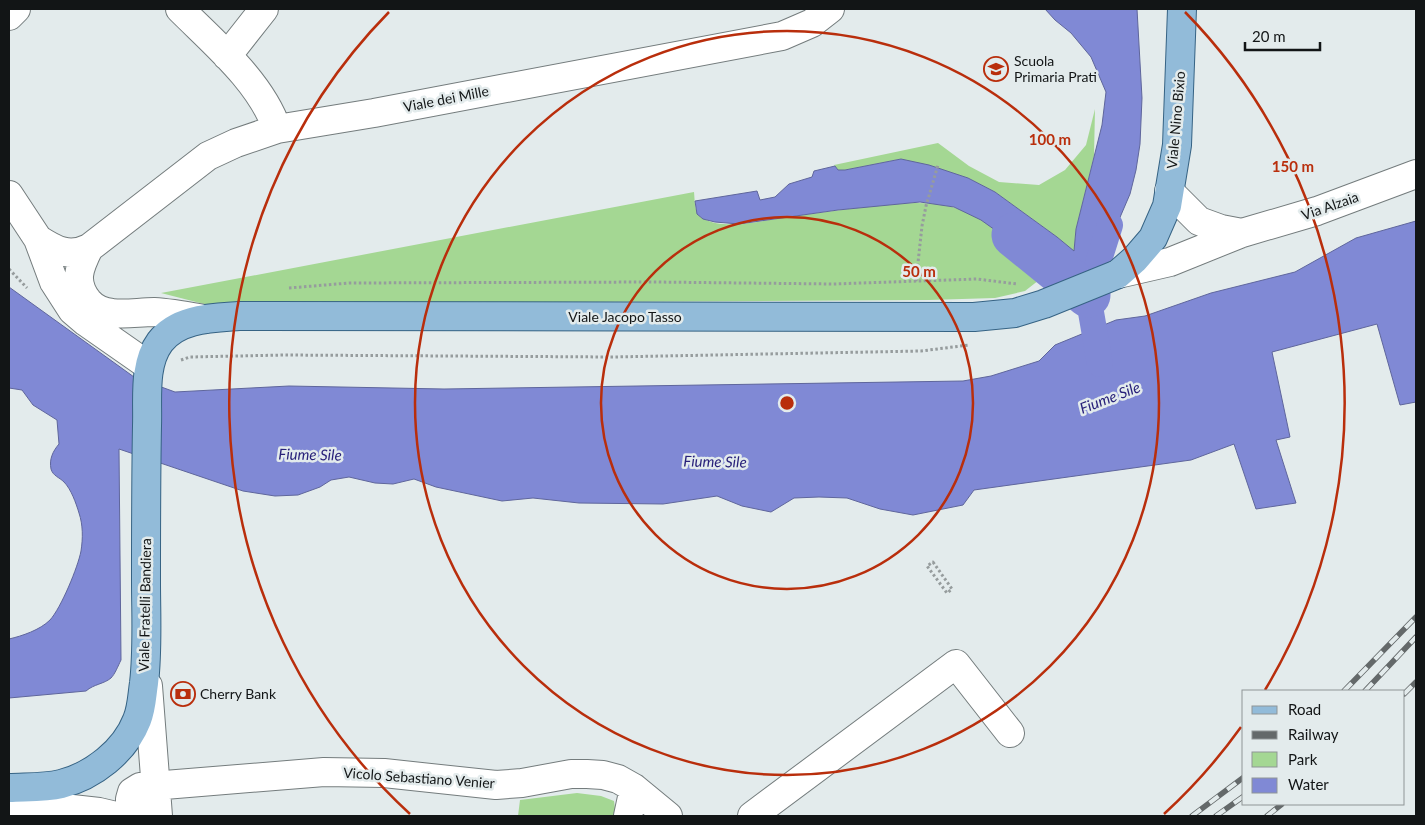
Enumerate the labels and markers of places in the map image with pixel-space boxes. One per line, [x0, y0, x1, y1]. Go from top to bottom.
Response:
place label: Scuola Primaria Prati [1014, 52, 1097, 85]
school or university icon: Scuola Primaria Prati [983, 56, 1009, 82]
centre of rings [778, 394, 796, 412]
bank icon: Cherry Bank [170, 681, 196, 707]
place label: Cherry Bank [200, 685, 277, 702]

